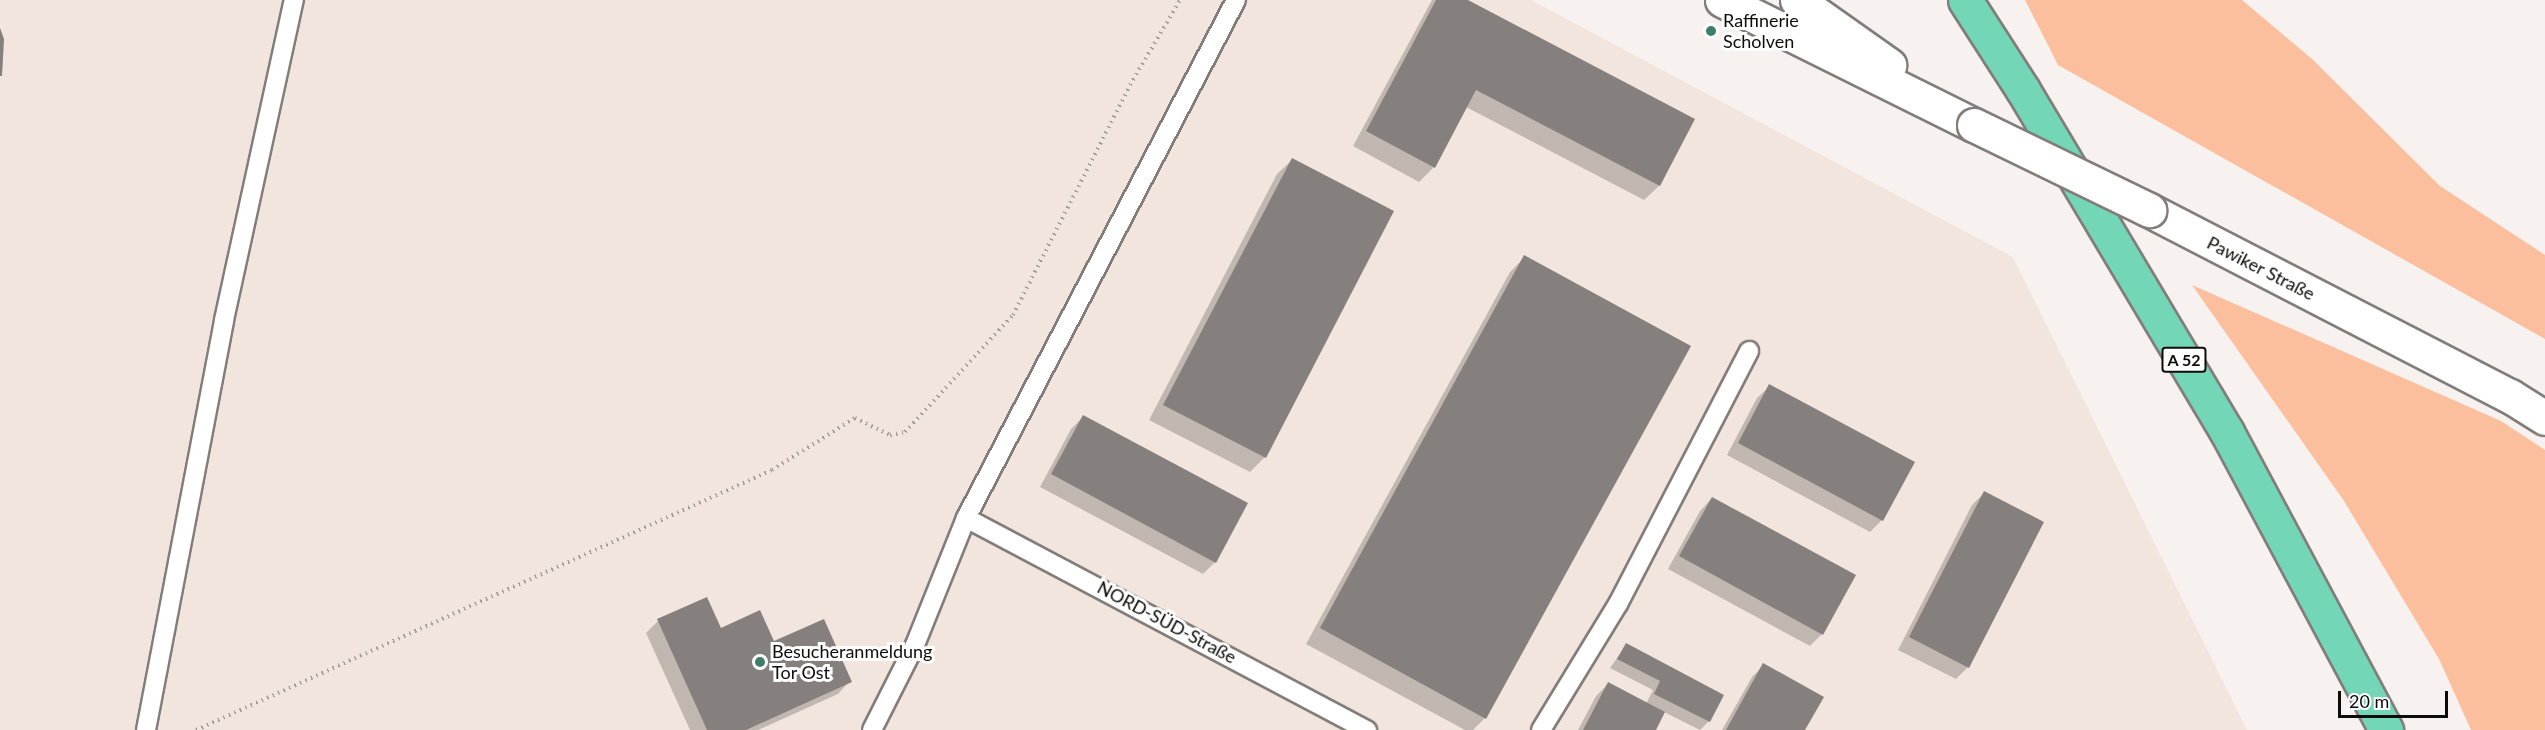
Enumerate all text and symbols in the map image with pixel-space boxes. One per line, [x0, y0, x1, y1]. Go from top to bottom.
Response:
place label: Raffinerie Scholven [1723, 10, 1799, 52]
marker: Raffinerie Scholven [1704, 24, 1718, 38]
street label: Pawiker Straße [2203, 232, 2319, 304]
road number: A 52 [2160, 347, 2208, 373]
street label: NORD-SÜD-Straße [1094, 576, 1240, 668]
place label: Besucheranmeldung Tor Ost [772, 641, 932, 684]
marker: Besucheranmeldung Tor Ost [753, 655, 767, 669]
scale bar [2341, 679, 2450, 717]
text: 20 m [2349, 690, 2389, 712]

